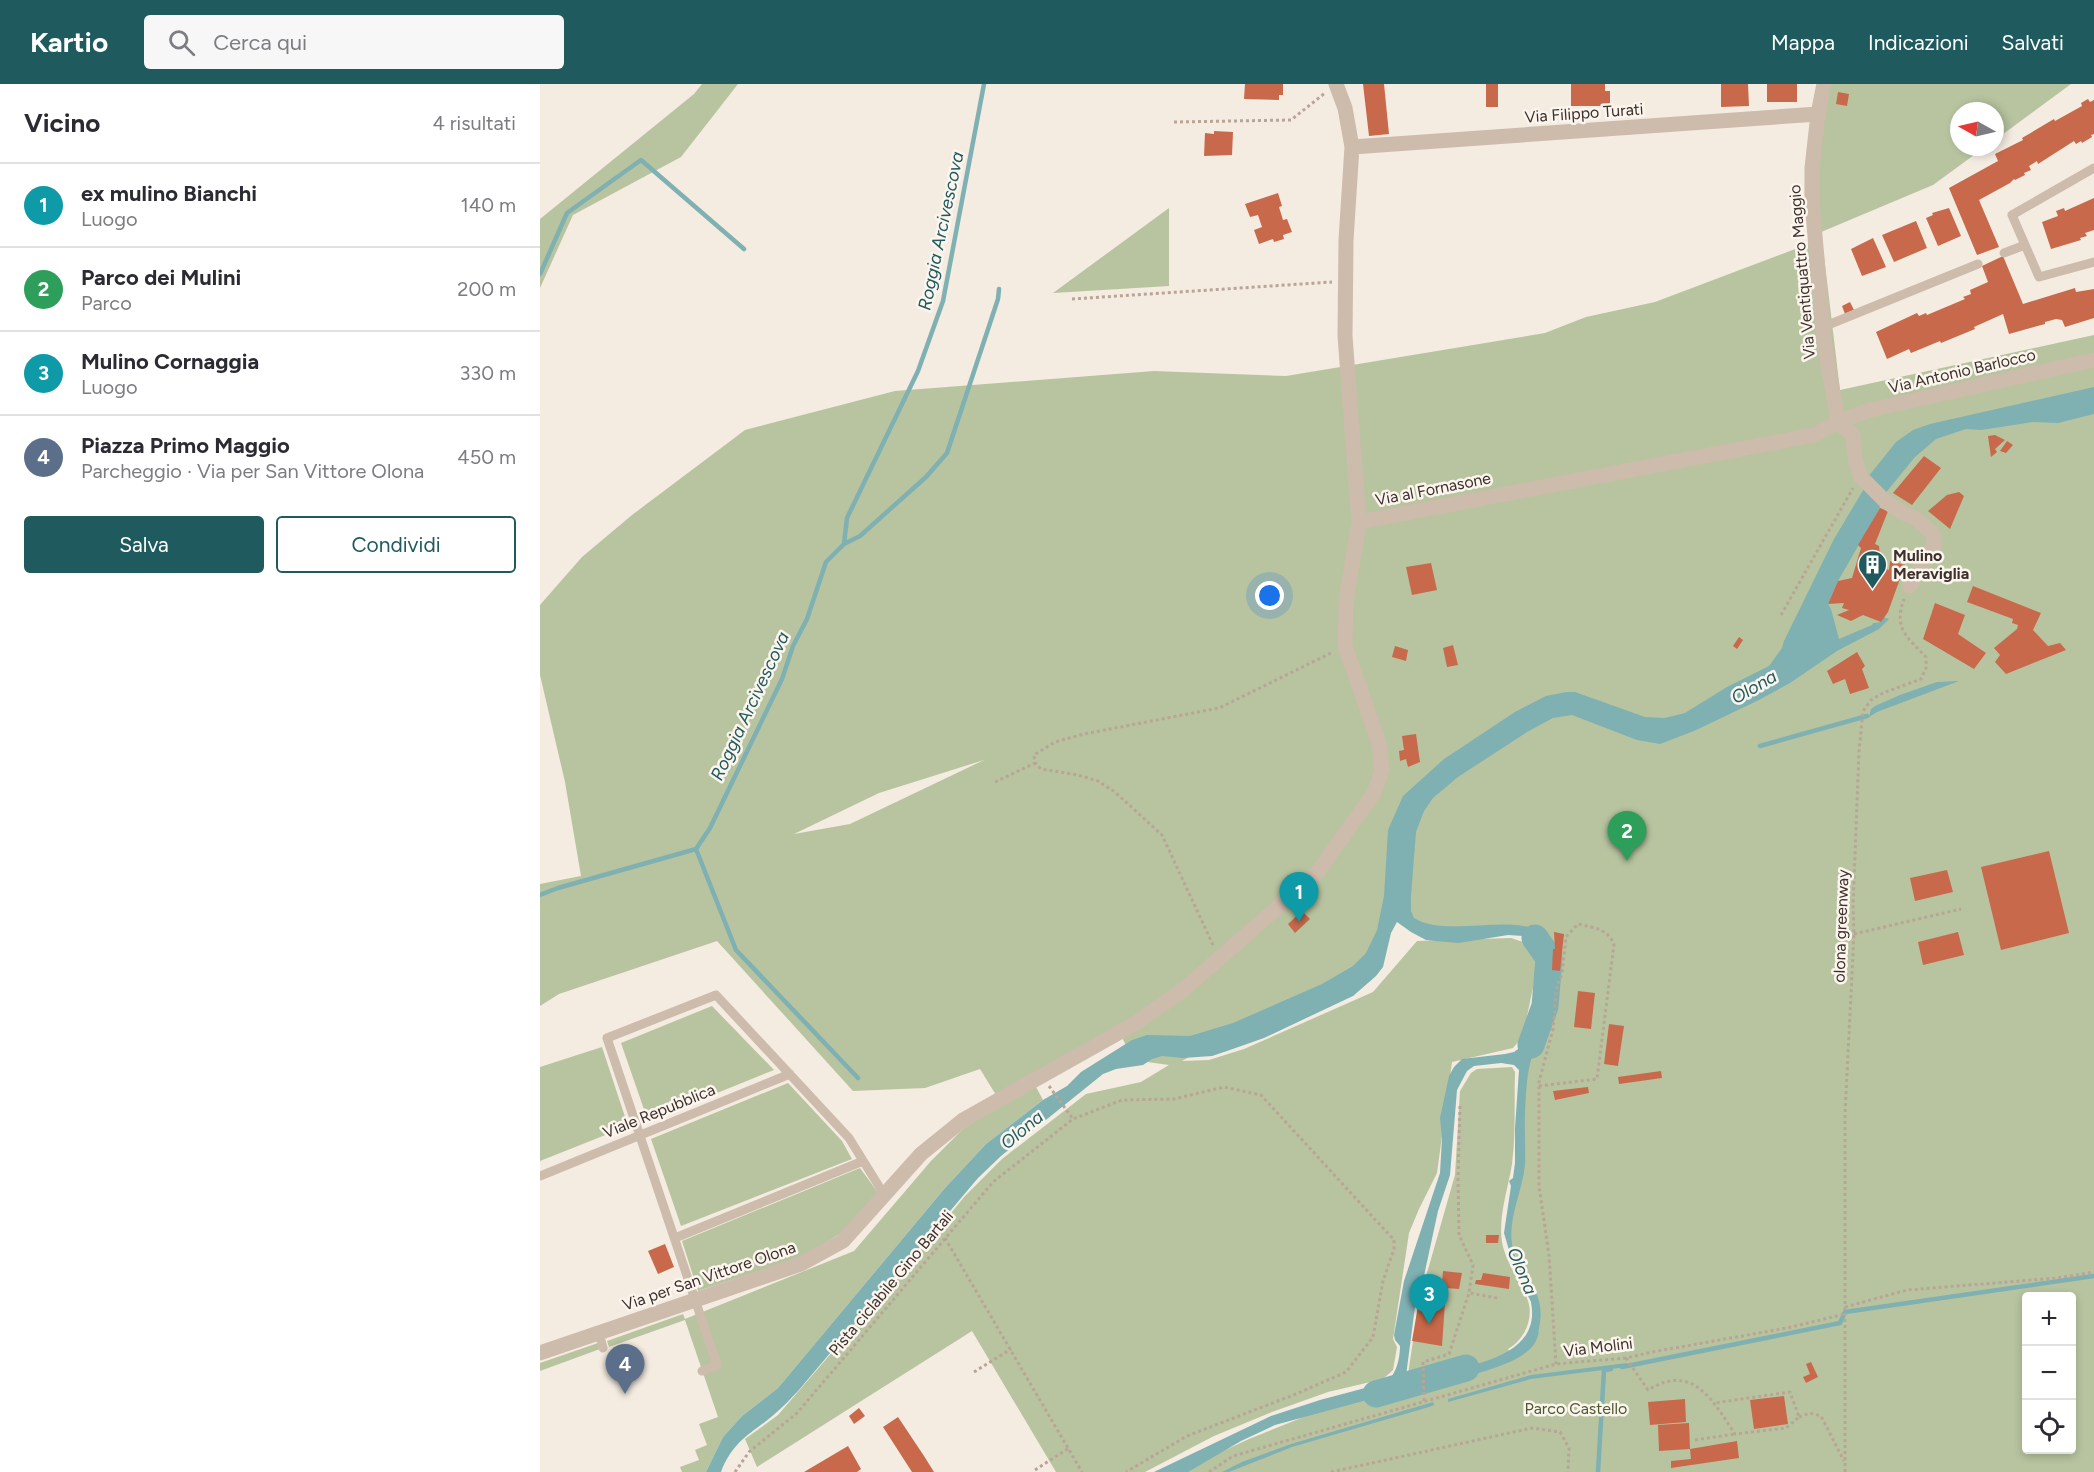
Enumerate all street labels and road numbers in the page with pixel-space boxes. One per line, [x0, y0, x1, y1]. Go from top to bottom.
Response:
street label: Via Filippo Turati [1524, 99, 1644, 127]
street label: Via Ventiquattro Maggio [1785, 184, 1819, 360]
street label: Via Antonio Barlocco [1887, 345, 2037, 397]
street label: Via al Fornasone [1374, 468, 1493, 510]
street label: olona greenway [1830, 869, 1852, 983]
street label: Viale Repubblica [600, 1080, 718, 1142]
street label: Pista ciclabile Gino Bartali [825, 1207, 957, 1359]
street label: Via per San Vittore Olona [620, 1237, 798, 1315]
street label: Via Molini [1562, 1333, 1634, 1361]

